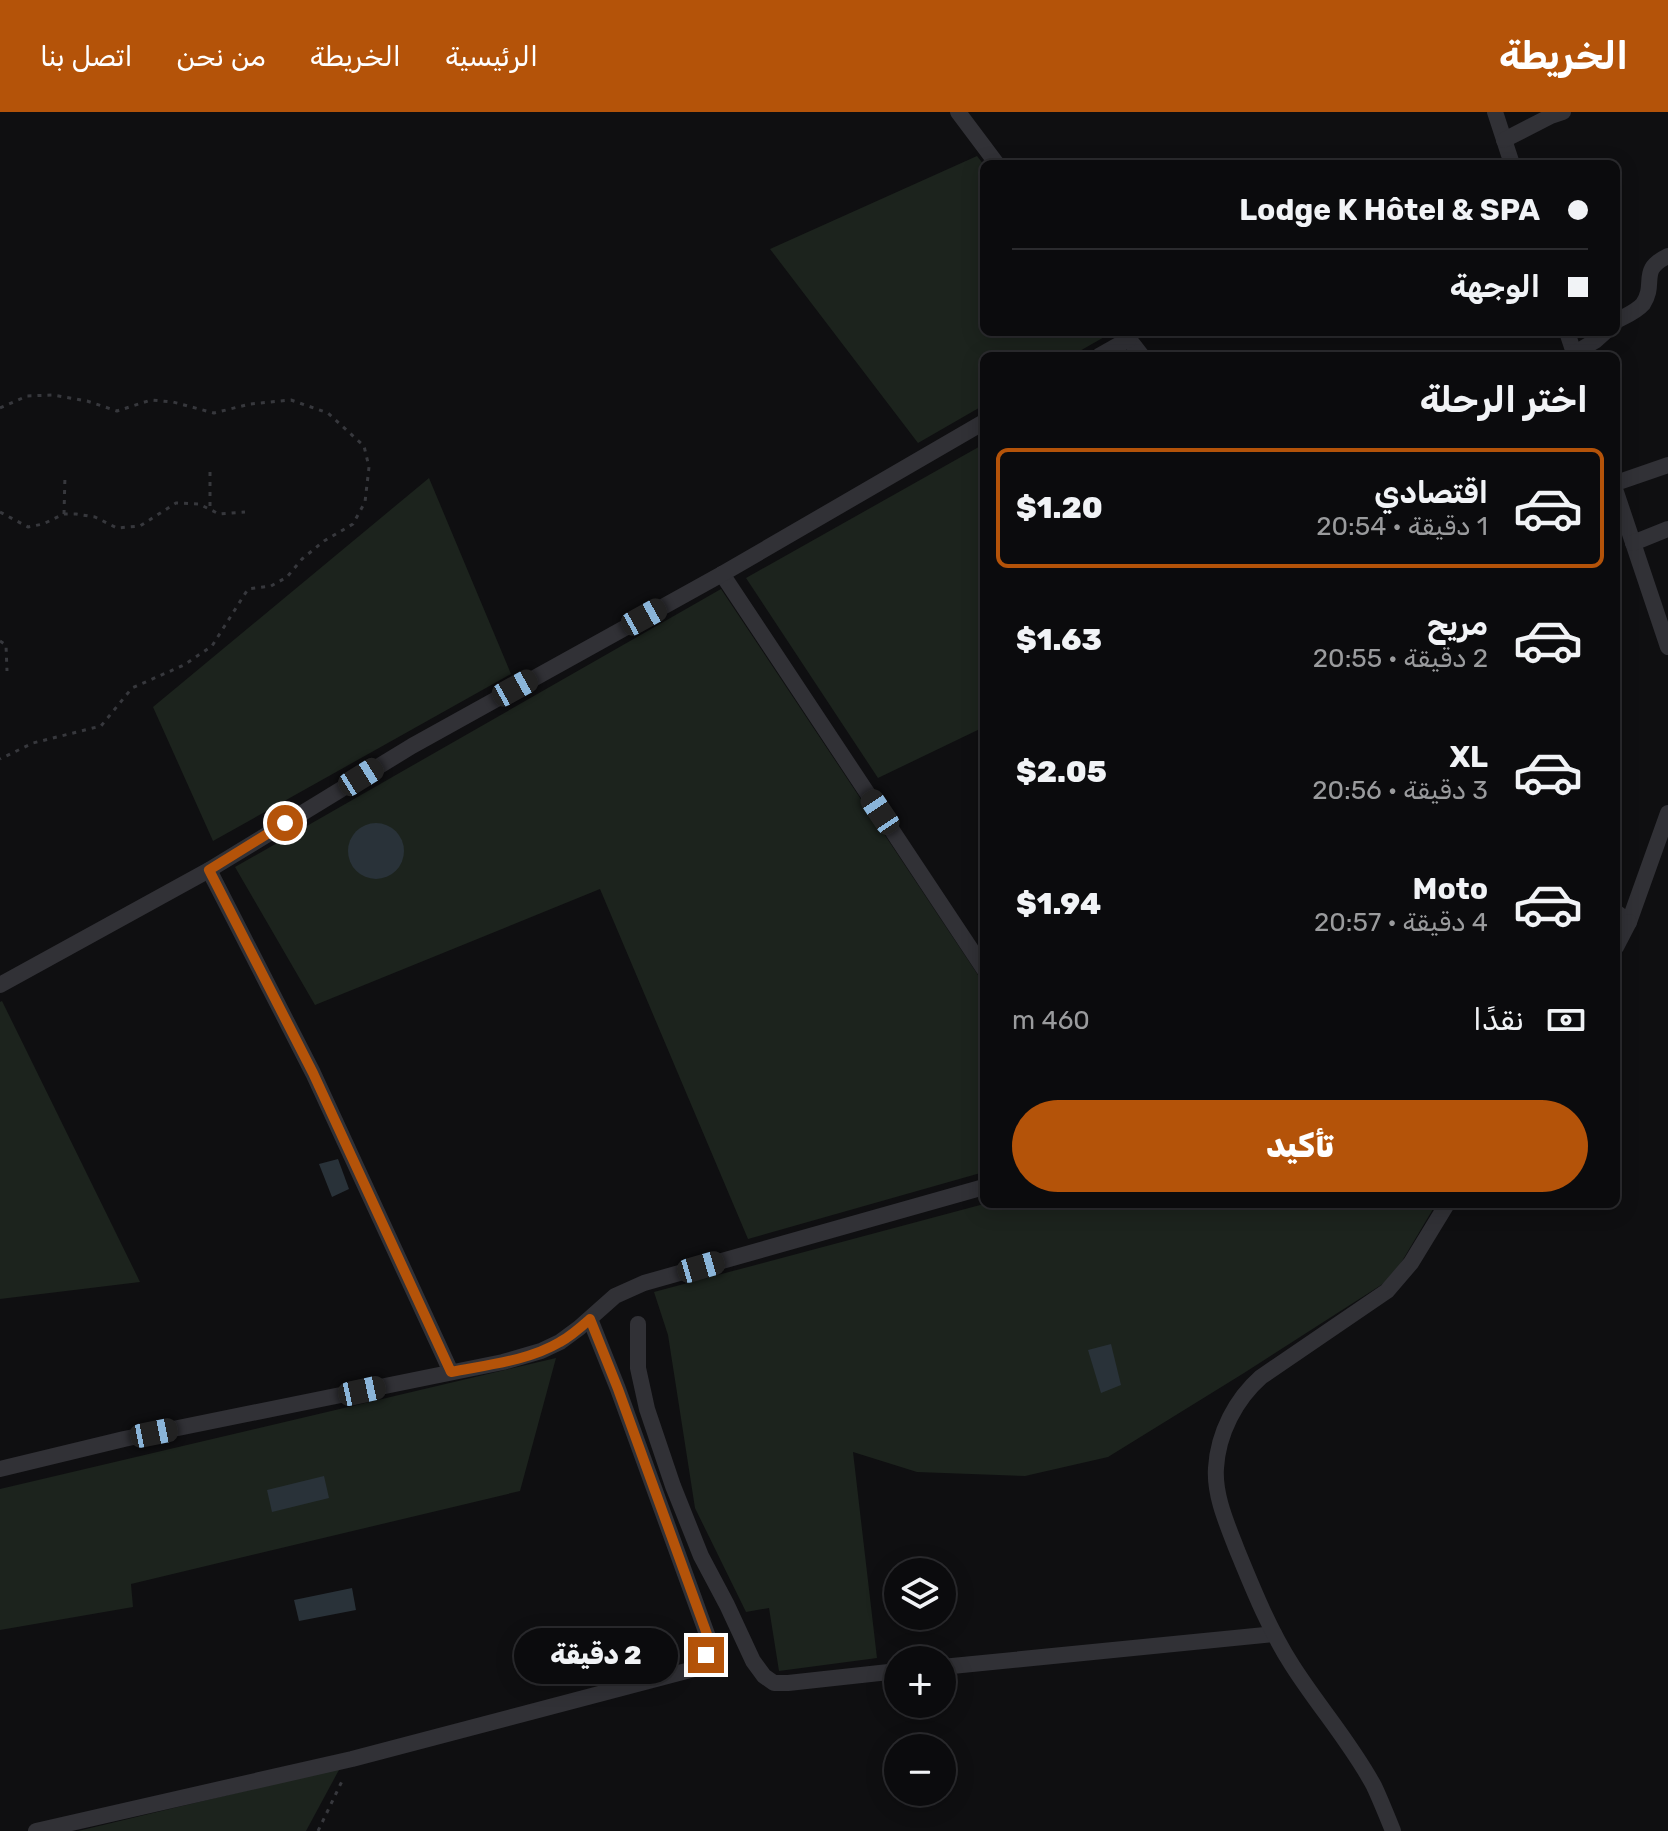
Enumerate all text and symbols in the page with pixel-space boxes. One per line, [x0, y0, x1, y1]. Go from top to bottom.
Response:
text: الخريطة [1499, 33, 1628, 79]
text: اتصل بنا [40, 40, 133, 73]
text: من نحن [177, 40, 266, 73]
text: الخريطة [310, 40, 401, 73]
text: الرئيسية [445, 40, 538, 73]
text: Lodge K Hôtel & SPA [1239, 192, 1540, 228]
text: الوجهة [1450, 269, 1540, 305]
text: اختر الرحلة [1420, 378, 1588, 421]
icon: car [1512, 472, 1584, 544]
text: اقتصادي [1374, 475, 1488, 511]
text: $1.20 [1016, 490, 1103, 526]
text: 1 دقيقة · 20:54 [1316, 511, 1488, 542]
car [617, 595, 671, 639]
icon: car [1512, 604, 1584, 676]
text: مريح [1427, 607, 1488, 643]
text: $1.63 [1016, 622, 1102, 658]
text: 2 دقيقة · 20:55 [1313, 643, 1488, 674]
car [488, 666, 542, 710]
icon: car [1512, 736, 1584, 808]
text: XL [1449, 739, 1488, 775]
car [334, 754, 388, 800]
text: $2.05 [1016, 754, 1107, 790]
text: 3 دقيقة · 20:56 [1312, 775, 1488, 806]
car [857, 785, 903, 839]
route start [267, 805, 303, 841]
icon: car [1512, 868, 1584, 940]
text: Moto [1413, 871, 1488, 907]
text: $1.94 [1016, 886, 1101, 922]
text: 4 دقيقة · 20:57 [1314, 907, 1488, 938]
icon: cash [1544, 998, 1588, 1042]
text: نقدًا [1473, 1002, 1524, 1038]
text: 460 m [1012, 1005, 1090, 1036]
button: تأكيد [1012, 1100, 1588, 1192]
car [675, 1249, 727, 1285]
car [336, 1374, 388, 1408]
car [128, 1417, 180, 1449]
map controls [884, 1558, 956, 1806]
button: layers [884, 1558, 956, 1630]
callout: 2 دقيقة [514, 1627, 678, 1683]
route end [688, 1637, 724, 1673]
text: 2 دقيقة [550, 1640, 642, 1671]
button: + [884, 1646, 956, 1718]
button: − [884, 1734, 956, 1806]

